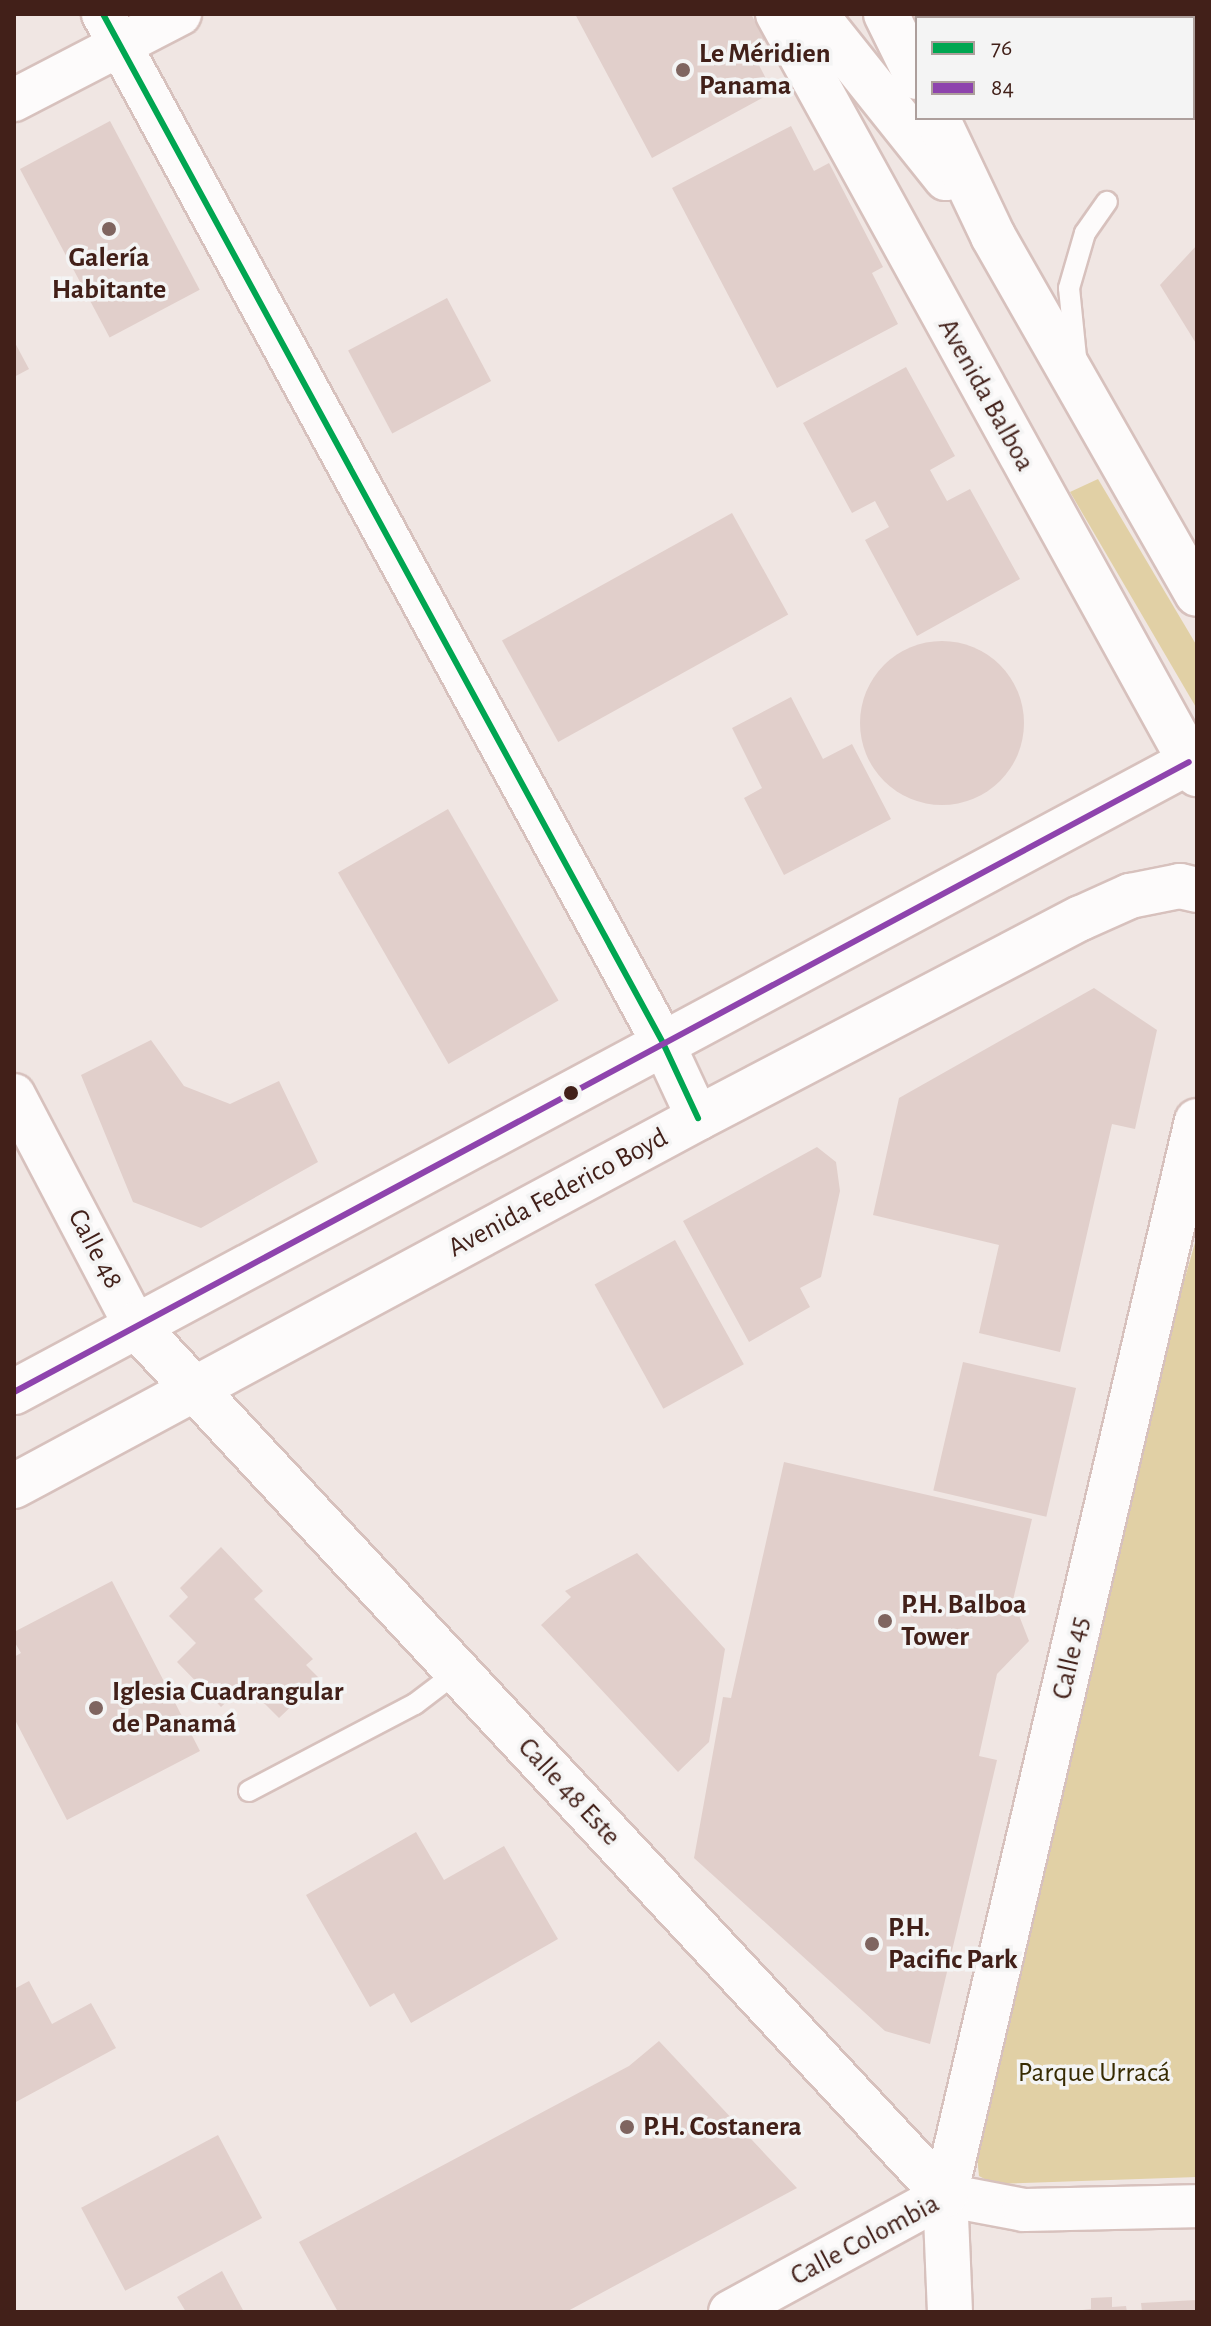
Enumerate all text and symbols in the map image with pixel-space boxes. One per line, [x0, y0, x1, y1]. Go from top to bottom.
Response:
legend [915, 16, 1195, 120]
text: 76 [991, 36, 1012, 60]
place label: Le Méridien Panama [699, 37, 831, 103]
marker: Le Méridien Panama [674, 61, 692, 79]
text: 84 [991, 76, 1014, 100]
marker: Galería Habitante [100, 220, 118, 238]
place label: Galería Habitante [52, 241, 166, 307]
street label: Avenida Balboa [930, 313, 1042, 477]
unlabelled marker [563, 1085, 579, 1101]
street label: Avenida Federico Boyd [442, 1121, 674, 1265]
street label: Calle 48 [60, 1203, 130, 1295]
place label: P.H. Balboa Tower [901, 1588, 1026, 1654]
marker: P.H. Balboa Tower [876, 1612, 894, 1630]
street label: Calle 45 [1045, 1613, 1097, 1703]
place label: Iglesia Cuadrangular de Panamá [112, 1675, 344, 1741]
marker: Iglesia Cuadrangular de Panamá [87, 1699, 105, 1717]
street label: Calle 48 Este [511, 1731, 627, 1853]
place label: P.H. Pacific Park [888, 1911, 1018, 1977]
marker: P.H. Pacific Park [863, 1935, 881, 1953]
park label: Parque Urracá [1018, 2056, 1170, 2090]
place label: P.H. Costanera [643, 2110, 802, 2144]
marker: P.H. Costanera [618, 2118, 636, 2136]
street label: Calle Colombia [785, 2187, 945, 2293]

